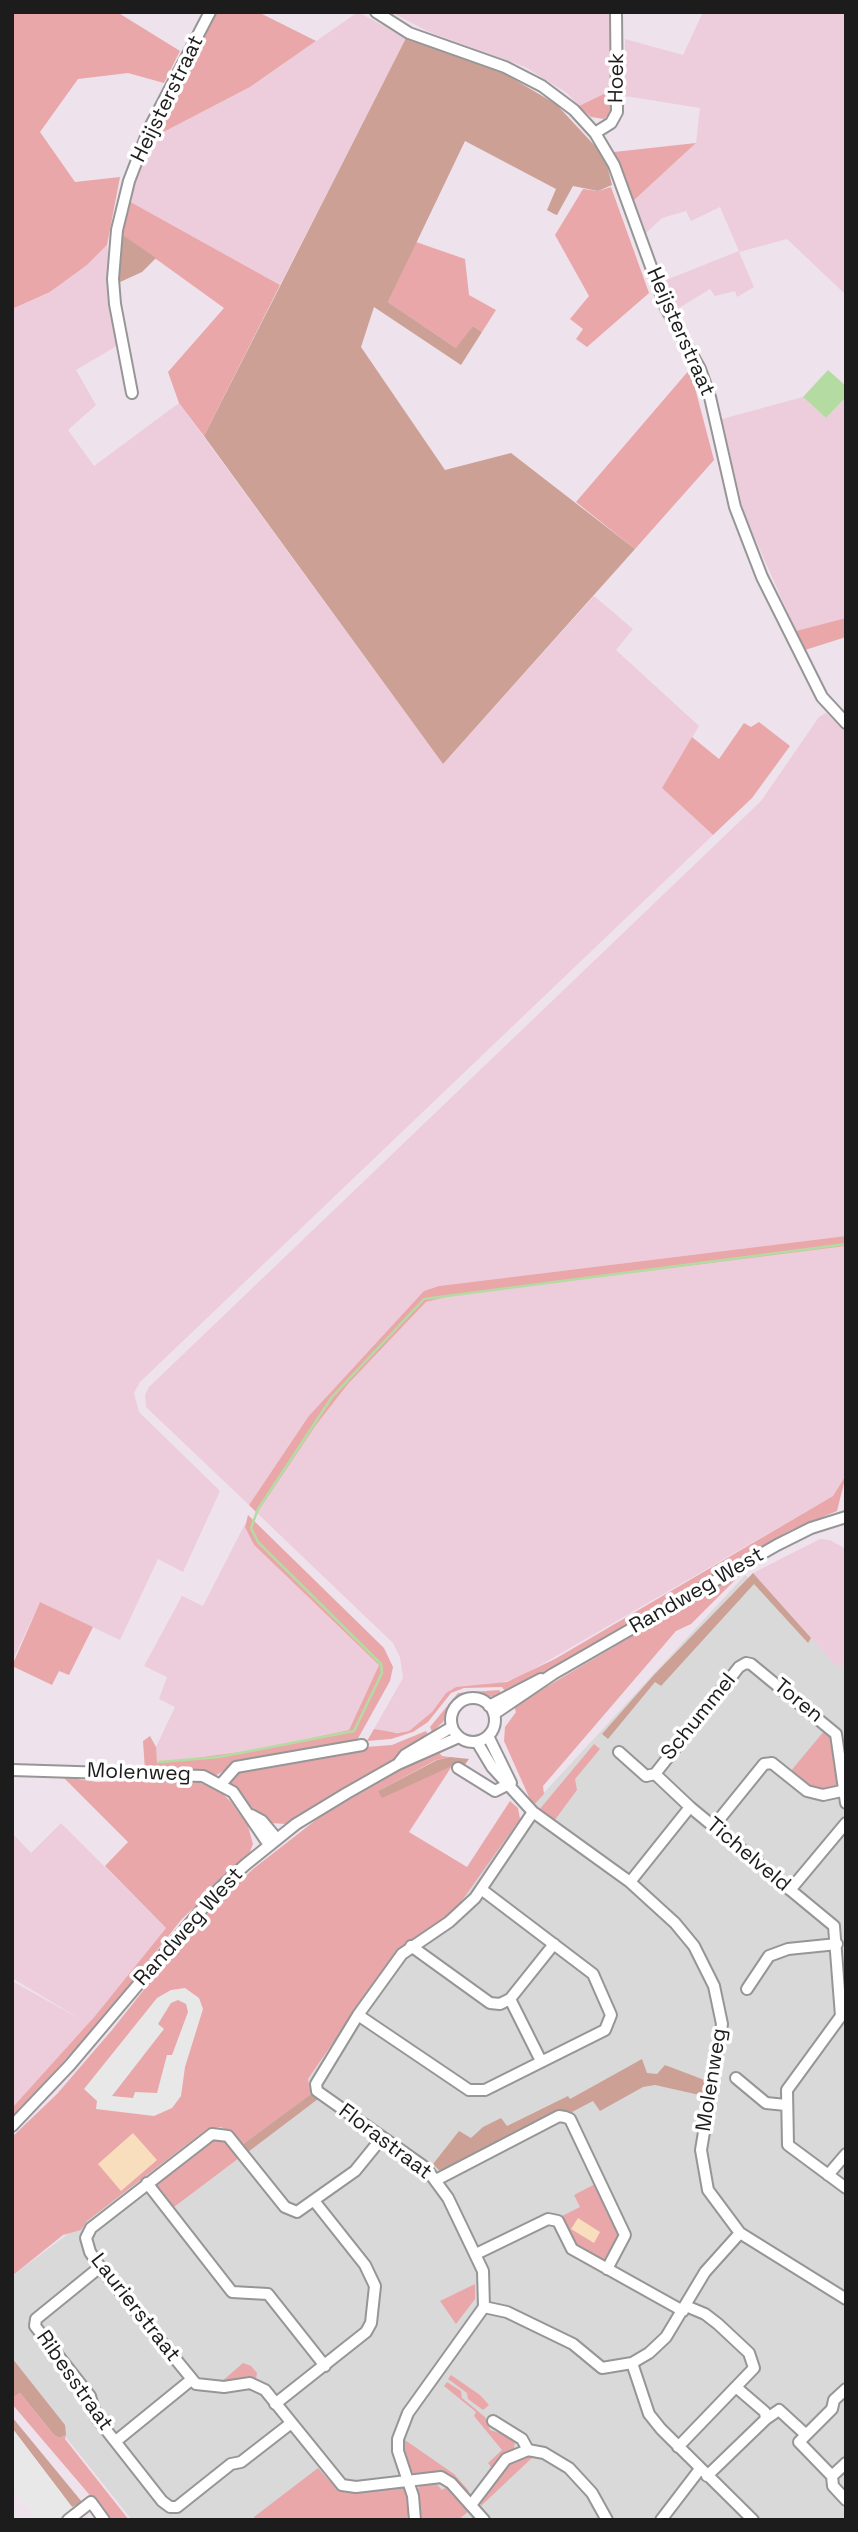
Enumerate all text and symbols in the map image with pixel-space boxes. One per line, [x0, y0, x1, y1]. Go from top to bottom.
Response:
street label: Heijsterstraat [126, 31, 210, 167]
street label: Hoek [604, 53, 630, 103]
street label: Heijsterstraat [640, 264, 720, 400]
street label: Randweg West [625, 1542, 769, 1640]
street label: Schummel [656, 1668, 742, 1766]
street label: Toren [768, 1674, 828, 1728]
street label: Molenweg [87, 1759, 191, 1787]
street label: Tichelveld [701, 1812, 795, 1898]
street label: Randweg West [129, 1863, 249, 1991]
street label: Molenweg [691, 2027, 733, 2133]
street label: Florastraat [333, 2099, 437, 2185]
street label: Laurierstraat [85, 2249, 185, 2367]
street label: Ribesstraat [30, 2326, 118, 2436]

